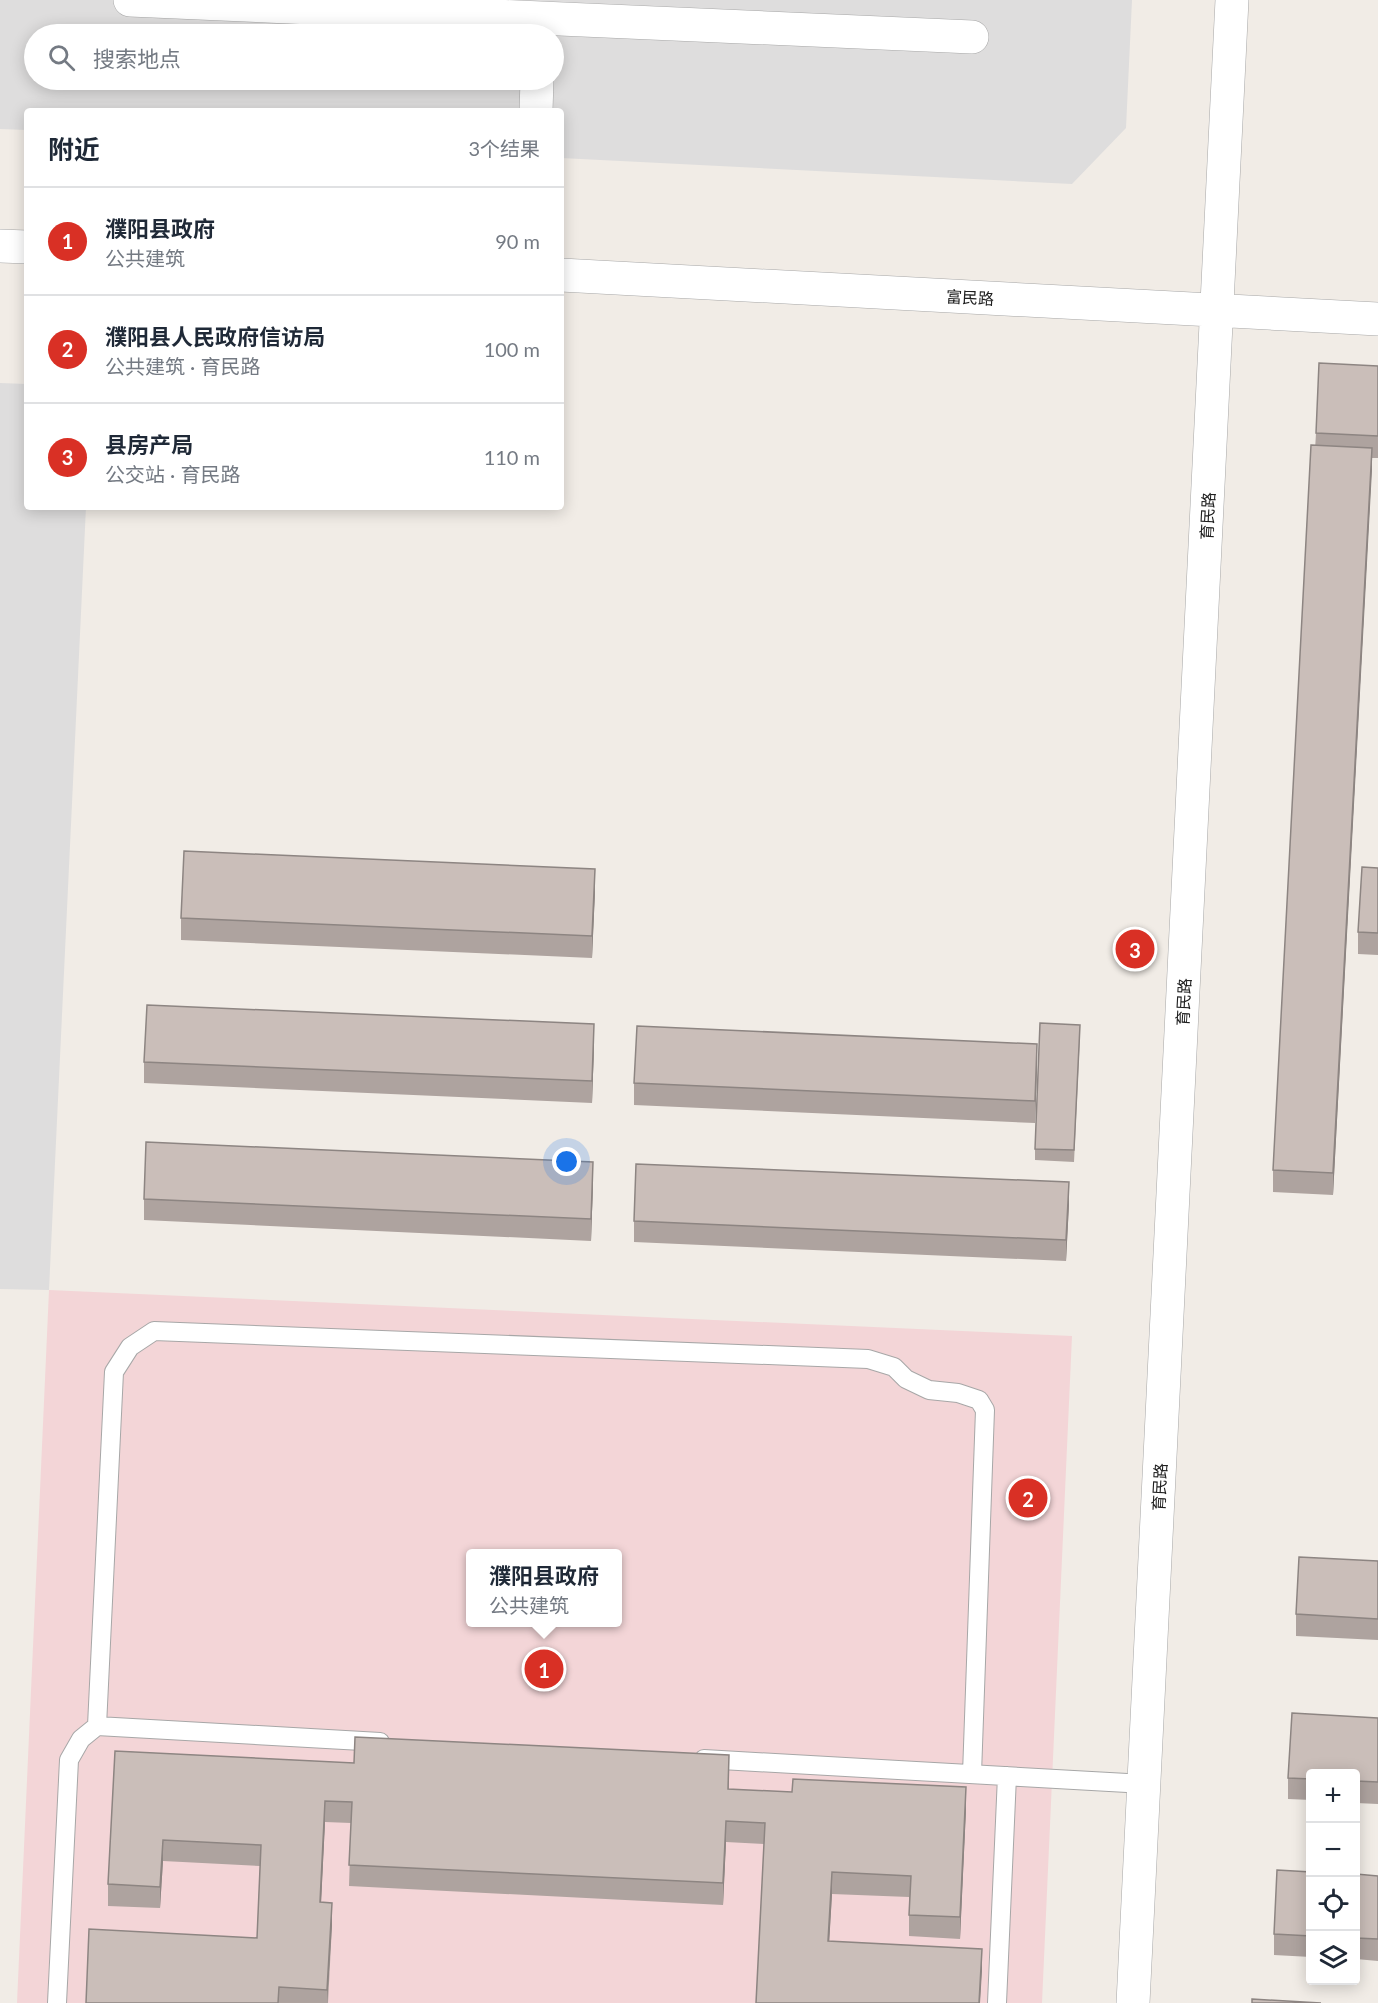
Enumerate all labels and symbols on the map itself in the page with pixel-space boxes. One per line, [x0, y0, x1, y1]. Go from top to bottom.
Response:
street label: 富民路 [946, 286, 994, 308]
street label: 育民路 [1196, 492, 1218, 540]
pin: 3 [1116, 926, 1154, 972]
street label: 育民路 [1172, 978, 1194, 1026]
your location [552, 1147, 581, 1176]
street label: 育民路 [1148, 1463, 1170, 1511]
pin: 2 [1008, 1476, 1048, 1520]
pin: 1 [524, 1646, 564, 1692]

